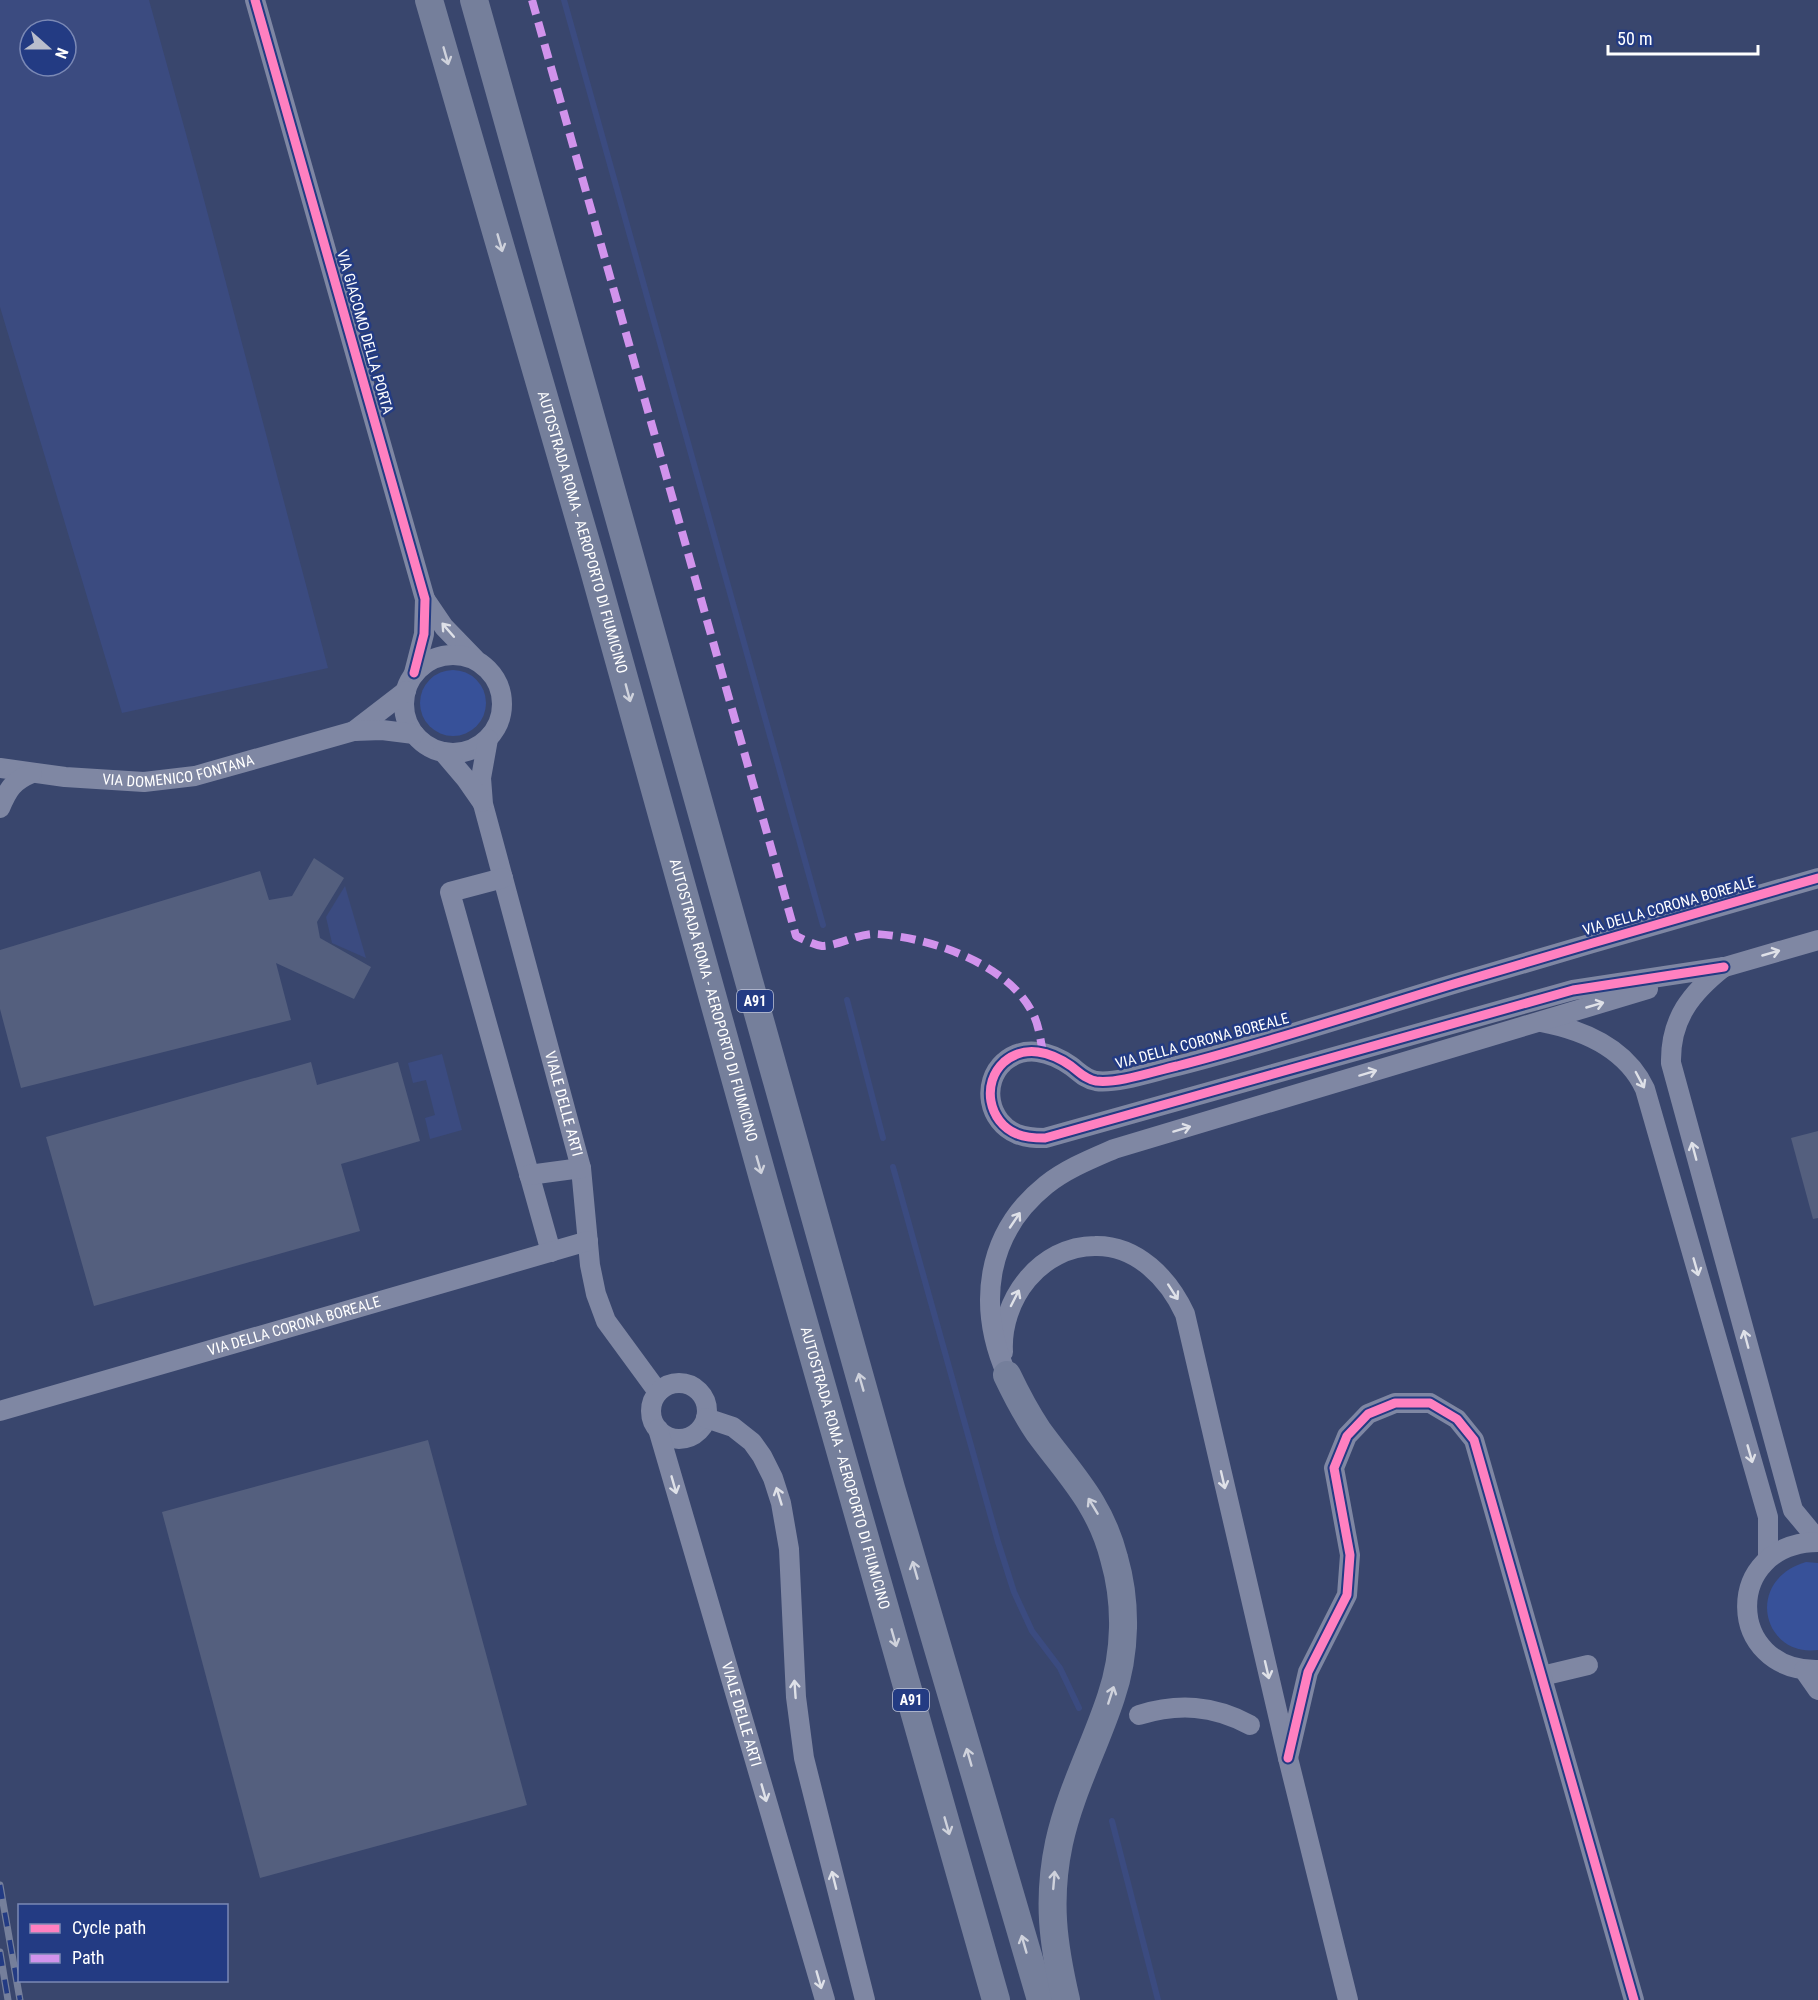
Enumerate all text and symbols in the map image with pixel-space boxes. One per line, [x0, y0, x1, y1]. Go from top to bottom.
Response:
north arrow [18, 18, 78, 78]
scale bar [1608, 18, 1758, 56]
text: 50 m [1617, 28, 1652, 49]
text: N [51, 45, 72, 61]
one-way arrow [440, 46, 452, 65]
one-way arrow [495, 234, 506, 253]
street label: VIA GIACOMO DELLA PORTA [333, 248, 397, 417]
street label: AUTOSTRADA ROMA - AEROPORTO DI FIUMICINO [534, 389, 631, 676]
one-way arrow [441, 623, 455, 638]
one-way arrow [623, 684, 635, 703]
street label: VIA DOMENICO FONTANA [102, 751, 256, 791]
street label: AUTOSTRADA ROMA - AEROPORTO DI FIUMICINO [666, 857, 761, 1144]
street label: VIA DELLA CORONA BOREALE [1581, 873, 1757, 939]
one-way arrow [1761, 947, 1780, 958]
road number: A91 [737, 990, 773, 1012]
one-way arrow [1585, 999, 1604, 1010]
street label: VIA DELLA CORONA BOREALE [1113, 1009, 1291, 1073]
street label: VIALE DELLE ARTI [541, 1049, 586, 1158]
one-way arrow [1358, 1067, 1377, 1078]
one-way arrow [1634, 1071, 1646, 1088]
one-way arrow [1172, 1123, 1191, 1134]
one-way arrow [1688, 1142, 1699, 1161]
one-way arrow [754, 1155, 765, 1174]
one-way arrow [1009, 1212, 1021, 1229]
one-way arrow [1691, 1257, 1702, 1276]
one-way arrow [1168, 1283, 1180, 1300]
one-way arrow [1010, 1290, 1021, 1308]
street label: VIA DELLA CORONA BOREALE [205, 1293, 382, 1360]
street label: AUTOSTRADA ROMA - AEROPORTO DI FIUMICINO [797, 1325, 894, 1612]
one-way arrow [1740, 1330, 1751, 1349]
one-way arrow [855, 1373, 867, 1392]
one-way arrow [1744, 1444, 1756, 1463]
one-way arrow [1218, 1470, 1230, 1489]
one-way arrow [669, 1475, 680, 1494]
one-way arrow [773, 1486, 784, 1505]
one-way arrow [1087, 1498, 1099, 1515]
one-way arrow [909, 1560, 920, 1579]
one-way arrow [888, 1628, 900, 1647]
street label: VIALE DELLE ARTI [718, 1660, 765, 1768]
one-way arrow [1262, 1660, 1274, 1679]
one-way arrow [790, 1680, 801, 1700]
one-way arrow [1107, 1686, 1118, 1704]
road number: A91 [893, 1689, 929, 1711]
one-way arrow [963, 1748, 974, 1767]
one-way arrow [759, 1783, 770, 1802]
one-way arrow [941, 1816, 953, 1835]
one-way arrow [1048, 1870, 1059, 1890]
one-way arrow [828, 1871, 840, 1890]
legend [18, 1904, 228, 1982]
text: Cycle path [72, 1917, 146, 1938]
one-way arrow [1018, 1935, 1029, 1954]
text: Path [72, 1947, 105, 1968]
one-way arrow [814, 1970, 825, 1989]

